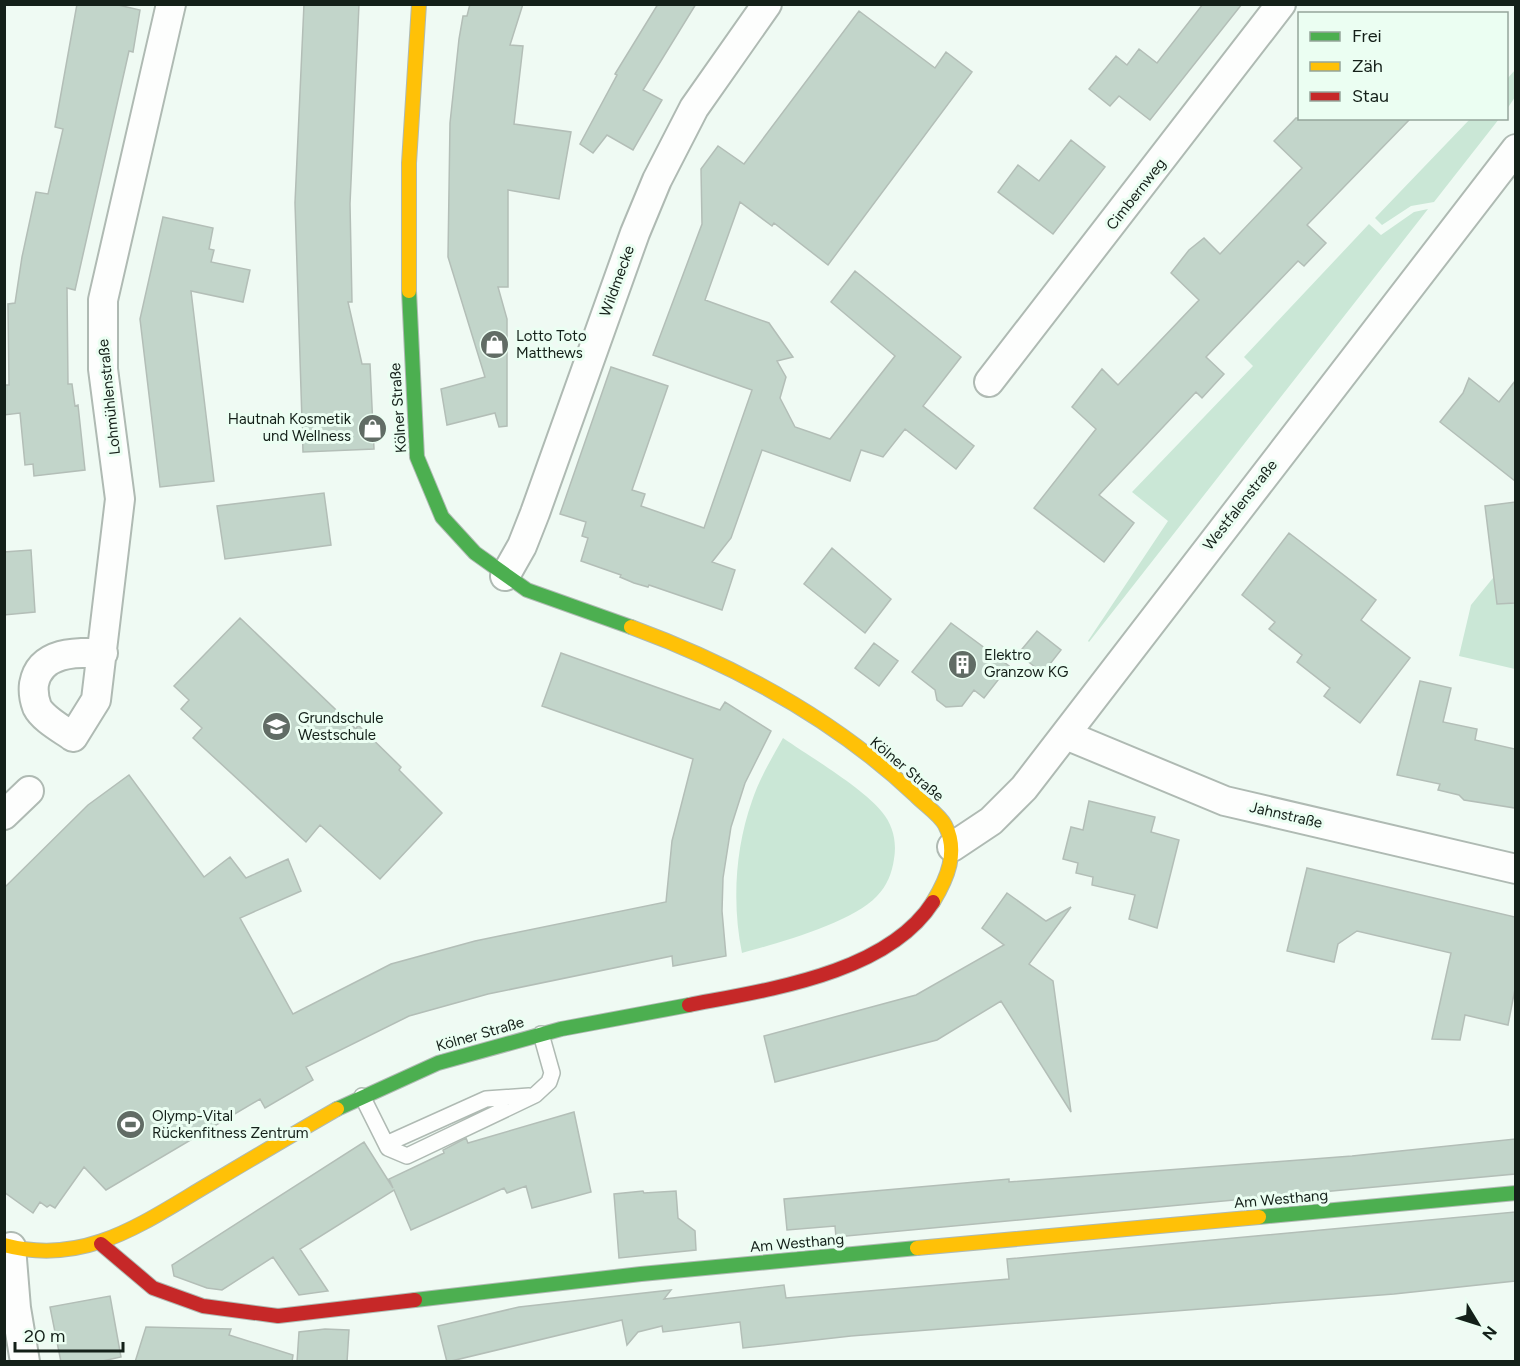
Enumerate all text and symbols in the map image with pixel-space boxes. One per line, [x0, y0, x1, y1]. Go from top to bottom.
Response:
legend [1298, 12, 1508, 120]
text: Frei [1352, 25, 1382, 47]
text: Zäh [1352, 55, 1383, 77]
text: Stau [1352, 85, 1389, 107]
street label: Cimbernweg [1102, 155, 1170, 233]
street label: Wildmecke [596, 243, 638, 319]
place label: Lotto Toto Matthews [516, 327, 587, 362]
shop icon: Lotto Toto Matthews [479, 329, 511, 361]
street label: Lohmühlenstraße [94, 338, 124, 456]
street label: Kölner Straße [386, 362, 410, 454]
place label: Hautnah Kosmetik und Wellness [228, 410, 352, 445]
shop icon: Hautnah Kosmetik und Wellness [356, 412, 388, 444]
street label: Westfalenstraße [1199, 456, 1281, 554]
place label: Elektro Granzow KG [984, 646, 1068, 681]
building icon: Elektro Granzow KG [947, 648, 979, 680]
place label: Grundschule Westschule [298, 709, 383, 744]
school or university icon: Grundschule Westschule [261, 711, 293, 743]
street label: Kölner Straße [867, 733, 947, 805]
street label: Jahnstraße [1248, 798, 1324, 832]
street label: Kölner Straße [434, 1013, 526, 1055]
place label: Olymp-Vital Rückenfitness Zentrum [152, 1107, 309, 1142]
sports icon: Olymp-Vital Rückenfitness Zentrum [115, 1109, 147, 1141]
street label: Am Westhang [1233, 1186, 1329, 1212]
street label: Am Westhang [749, 1230, 845, 1256]
north arrow [1448, 1294, 1508, 1354]
scale bar [15, 1315, 123, 1353]
text: N [1478, 1322, 1501, 1344]
text: 20 m [24, 1325, 65, 1347]

